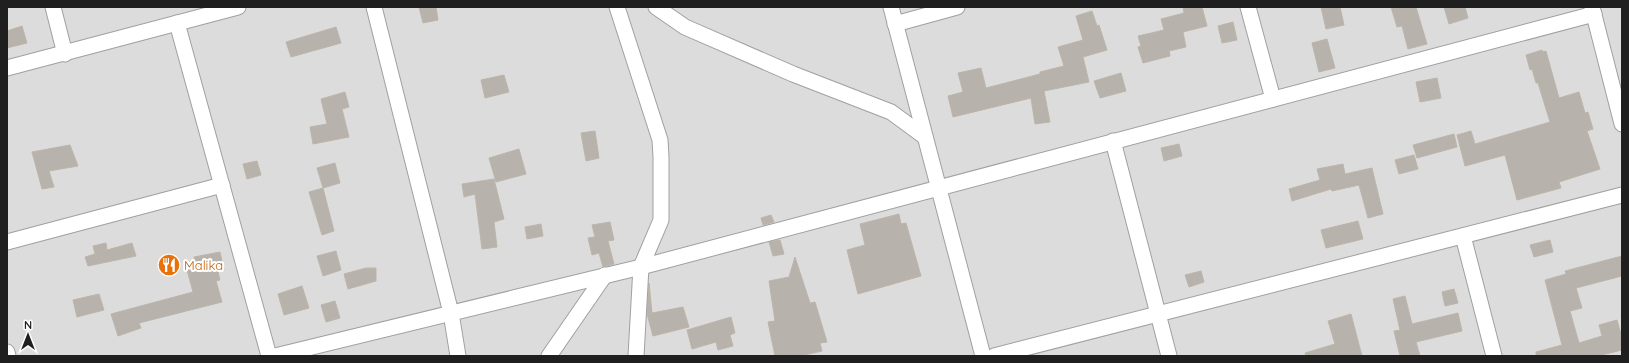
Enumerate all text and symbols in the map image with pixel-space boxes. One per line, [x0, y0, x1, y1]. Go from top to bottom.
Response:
restaurant icon: Malika [156, 252, 182, 278]
place label: Malika [184, 257, 223, 273]
north arrow [8, 315, 48, 355]
text: N [24, 318, 32, 332]

